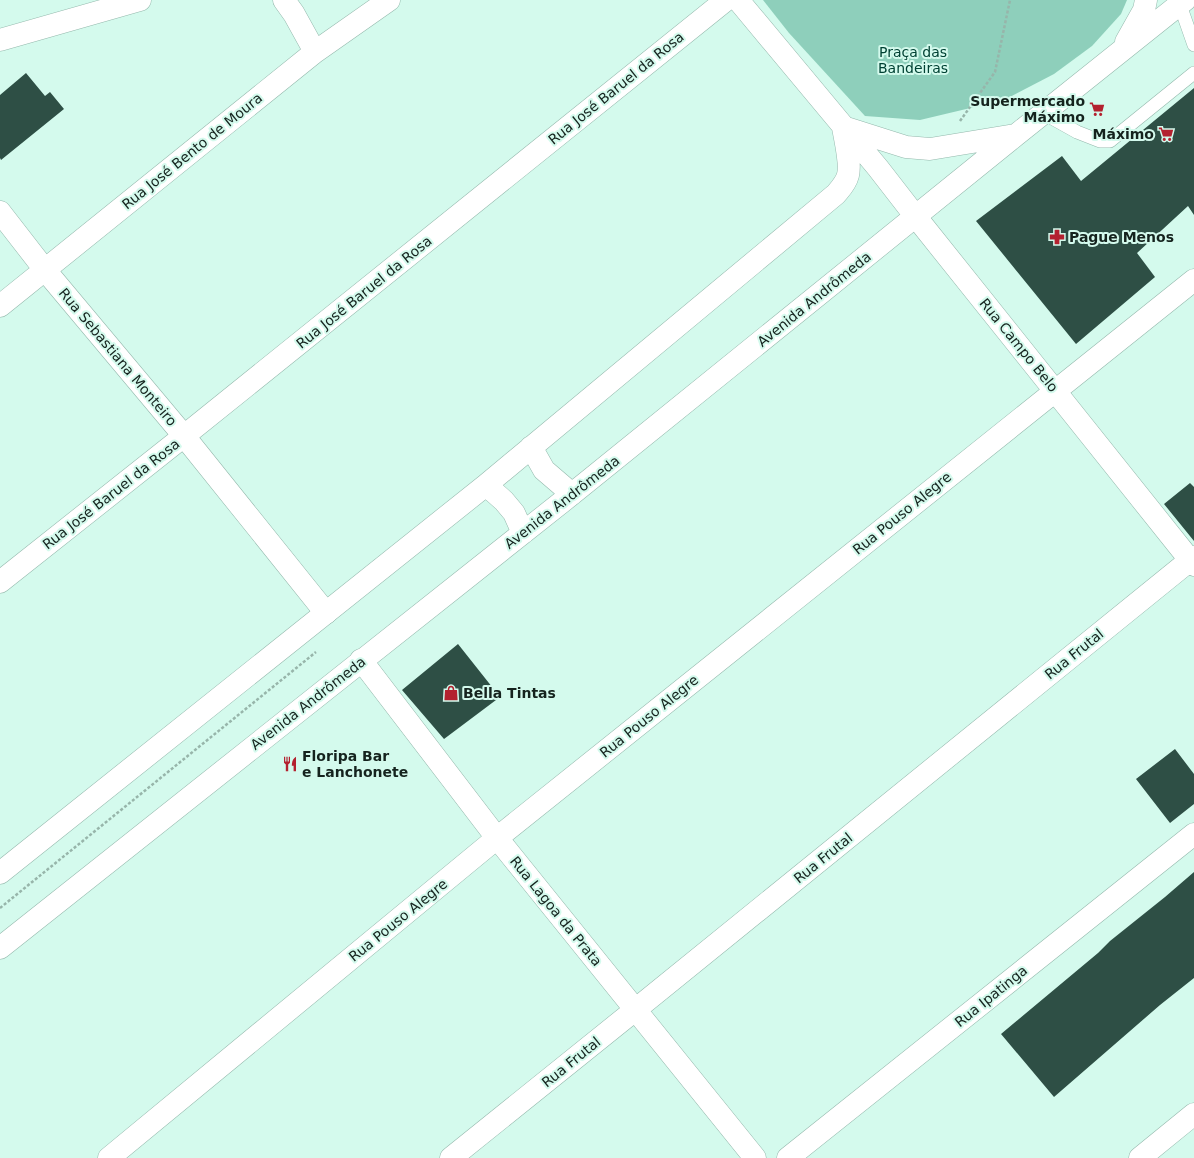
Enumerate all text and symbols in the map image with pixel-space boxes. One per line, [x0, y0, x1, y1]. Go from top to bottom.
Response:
street label: Rua José Baruel da Rosa [545, 29, 687, 147]
park label: Praça das Bandeiras [878, 44, 948, 76]
street label: Rua José Bento de Moura [119, 90, 265, 212]
place label: Supermercado Máximo [970, 93, 1085, 125]
supermarket icon: Supermercado Máximo [1088, 100, 1106, 118]
supermarket icon: Máximo [1157, 125, 1175, 143]
place label: Máximo [1093, 126, 1154, 142]
pharmacy icon: Pague Menos [1048, 228, 1066, 246]
place label: Pague Menos [1069, 229, 1174, 245]
street label: Rua José Baruel da Rosa [293, 233, 435, 351]
street label: Avenida Andrômeda [754, 248, 874, 350]
street label: Rua Sebastiana Monteiro [56, 285, 180, 429]
street label: Rua Campo Belo [976, 295, 1062, 395]
street label: Rua José Baruel da Rosa [39, 436, 183, 552]
street label: Avenida Andrômeda [501, 452, 623, 552]
street label: Rua Pouso Alegre [850, 468, 954, 558]
street label: Rua Frutal [1042, 626, 1106, 682]
street label: Avenida Andrômeda [247, 653, 369, 753]
street label: Rua Pouso Alegre [597, 671, 701, 761]
shop icon: Bella Tintas [442, 684, 460, 702]
place label: Bella Tintas [463, 685, 556, 701]
place label: Floripa Bar e Lanchonete [302, 748, 408, 780]
restaurant icon: Floripa Bar e Lanchonete [281, 755, 299, 773]
street label: Rua Frutal [791, 830, 855, 886]
street label: Rua Lagoa da Prata [507, 853, 605, 969]
street label: Rua Pouso Alegre [346, 875, 450, 965]
street label: Rua Ipatinga [952, 962, 1030, 1030]
street label: Rua Frutal [539, 1034, 603, 1090]

